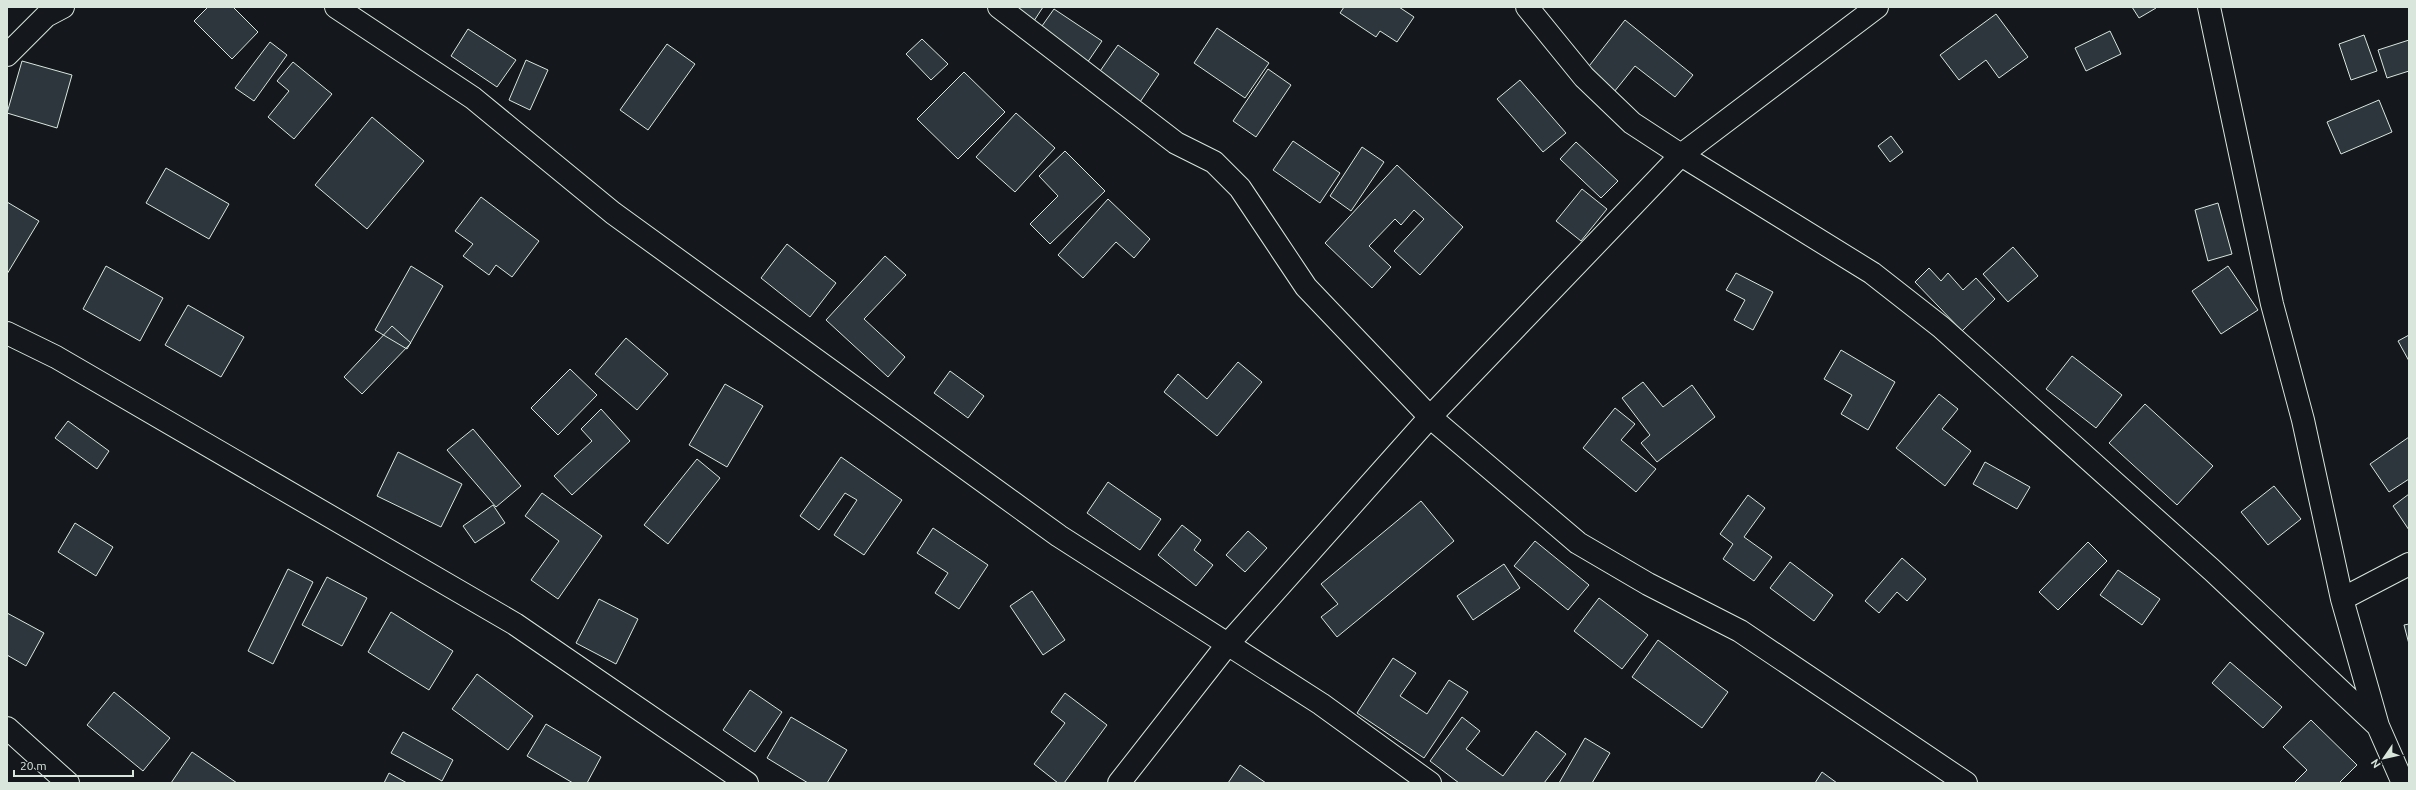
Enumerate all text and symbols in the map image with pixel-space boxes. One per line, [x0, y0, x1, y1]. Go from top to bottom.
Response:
north arrow [2364, 738, 2404, 778]
scale bar [14, 752, 133, 778]
text: N [2368, 757, 2383, 770]
text: 20 m [20, 759, 47, 772]

